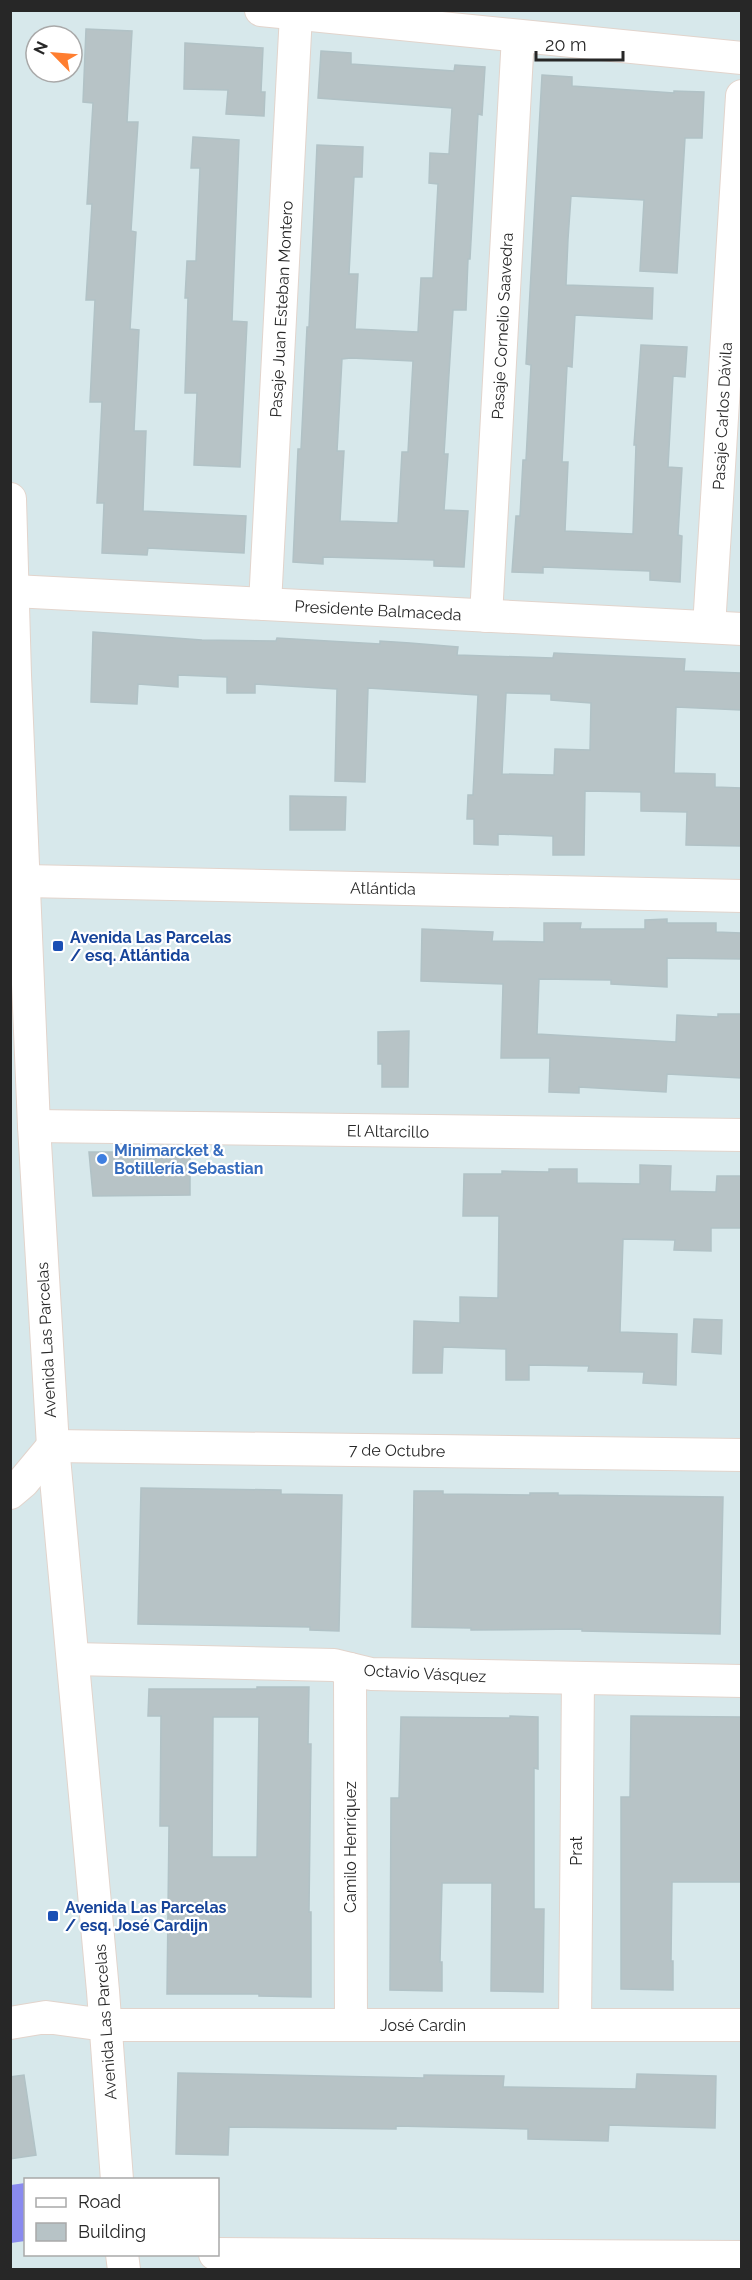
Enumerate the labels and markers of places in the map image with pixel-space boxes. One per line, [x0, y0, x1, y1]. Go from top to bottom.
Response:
place label: Avenida Las Parcelas / esq. Atlántida [70, 928, 232, 965]
marker: Avenida Las Parcelas / esq. Atlántida [51, 939, 65, 953]
place label: Minimarcket & Botillería Sebastian [114, 1141, 263, 1178]
marker: Minimarcket & Botillería Sebastian [95, 1152, 109, 1166]
place label: Avenida Las Parcelas / esq. José Cardijn [65, 1898, 227, 1935]
marker: Avenida Las Parcelas / esq. José Cardijn [46, 1909, 60, 1923]

